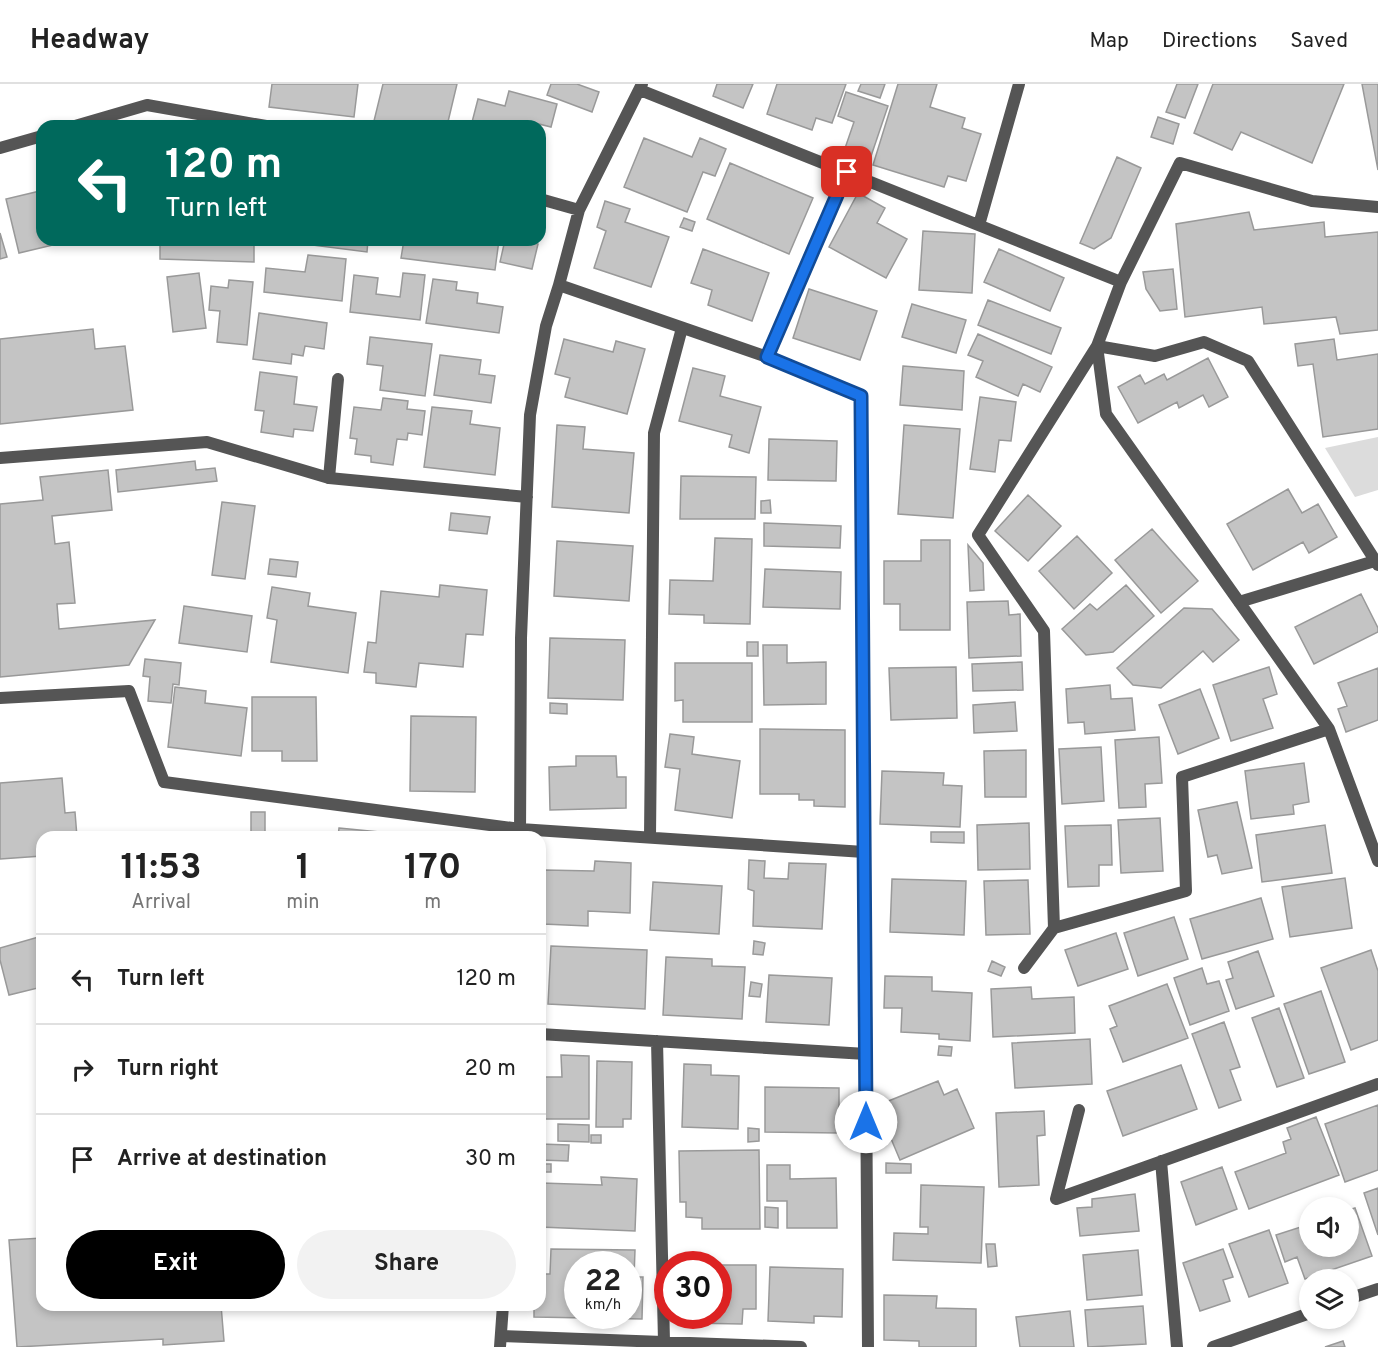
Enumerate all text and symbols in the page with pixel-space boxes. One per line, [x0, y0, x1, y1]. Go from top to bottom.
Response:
text: Headway [30, 23, 149, 59]
text: Map [1089, 28, 1129, 55]
text: Directions [1162, 28, 1257, 55]
text: Saved [1290, 28, 1348, 55]
text: 120 m [165, 140, 282, 193]
icon: left [66, 144, 144, 222]
pin [821, 146, 872, 197]
icon: arrive [830, 155, 863, 188]
text: Turn left [165, 192, 267, 226]
text: 11:53 [121, 846, 202, 892]
text: 1 [296, 846, 310, 892]
text: 170 [404, 846, 461, 892]
text: Arrival [131, 890, 191, 916]
text: min [286, 890, 320, 916]
text: m [424, 890, 441, 916]
icon: left [66, 963, 99, 996]
text: Turn left [117, 966, 205, 993]
text: 120 m [456, 966, 516, 993]
icon: right [66, 1053, 99, 1086]
text: Turn right [117, 1056, 219, 1083]
text: 20 m [465, 1056, 516, 1083]
position arrow [834, 1090, 898, 1154]
icon: arrive [66, 1143, 99, 1176]
text: Arrive at destination [117, 1146, 327, 1173]
text: 30 m [465, 1146, 516, 1173]
map controls [1299, 1197, 1359, 1329]
button: sound [1299, 1197, 1359, 1257]
button: Exit [66, 1230, 285, 1299]
button: Share [297, 1230, 516, 1299]
speed limit sign: 30 [654, 1251, 732, 1329]
text: 22 [585, 1264, 621, 1301]
button: layers [1299, 1269, 1359, 1329]
text: km/h [585, 1296, 621, 1315]

